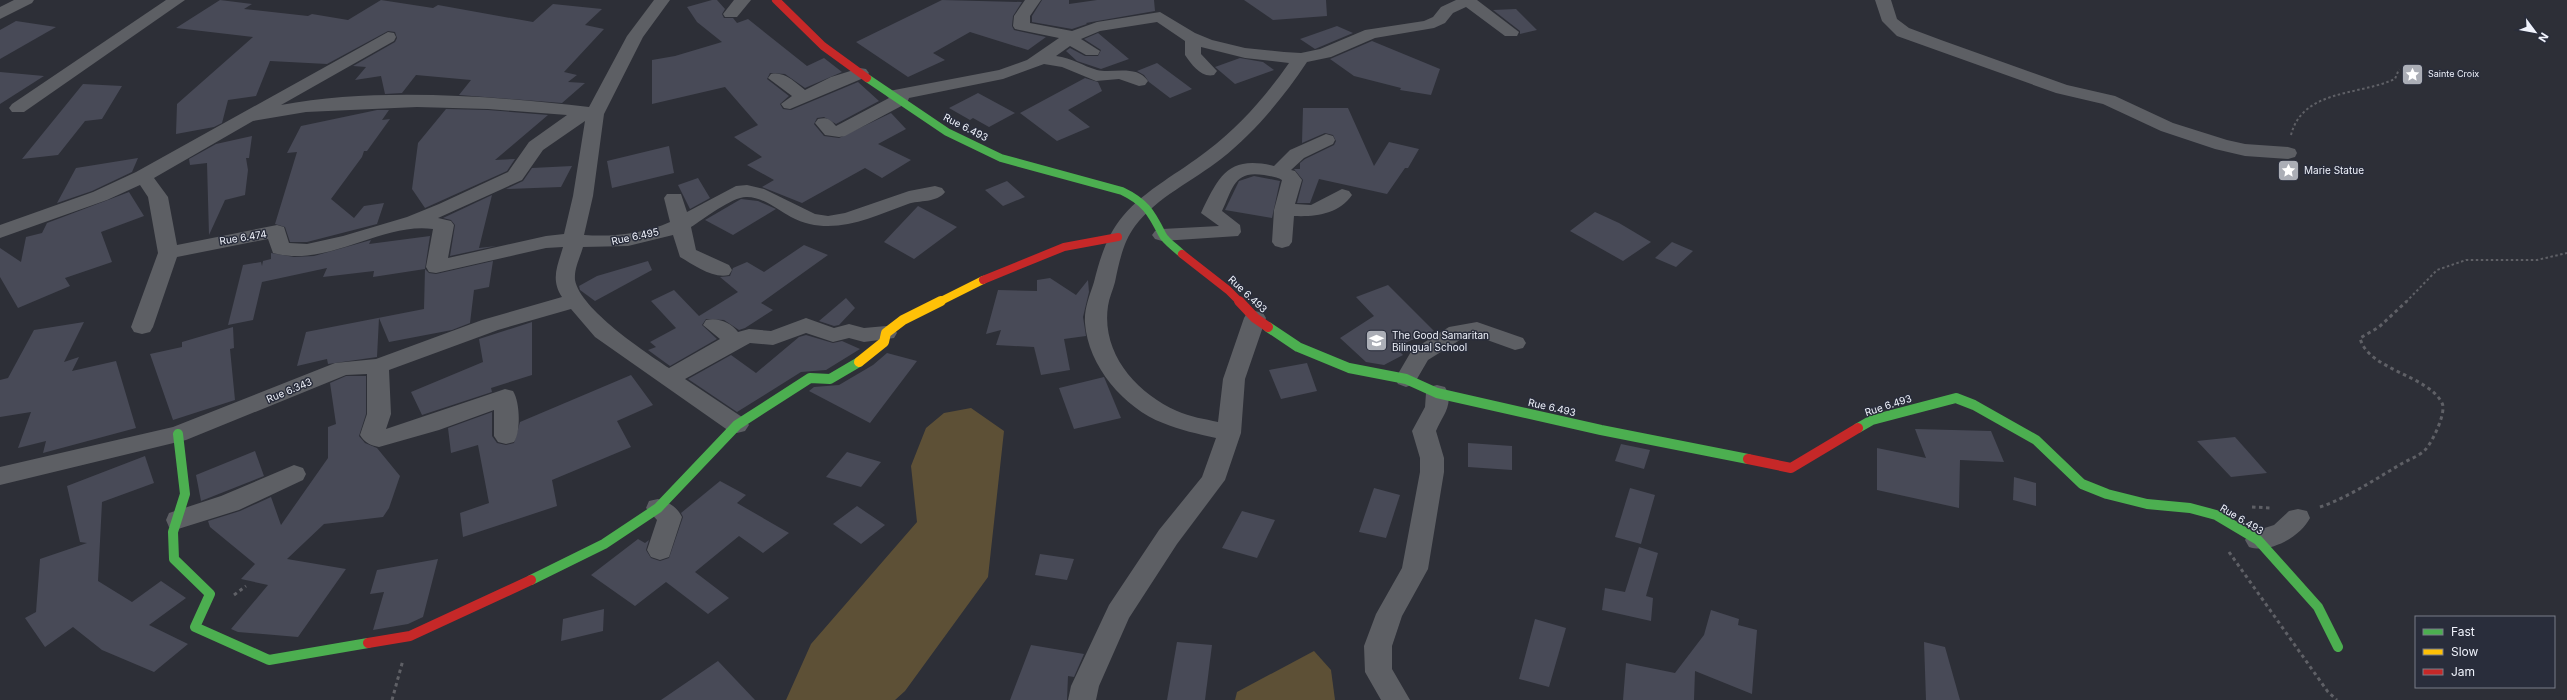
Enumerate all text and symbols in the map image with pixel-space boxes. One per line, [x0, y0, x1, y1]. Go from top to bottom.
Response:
north arrow [2515, 12, 2555, 52]
text: N [2535, 30, 2552, 45]
place icon: Sainte Croix [2399, 61, 2425, 87]
place label: Sainte Croix [2428, 68, 2479, 79]
street label: Rue 6.493 [942, 111, 990, 143]
place icon: Marie Statue [2276, 157, 2302, 183]
place label: Marie Statue [2304, 164, 2364, 176]
street label: Rue 6.495 [610, 225, 660, 247]
street label: Rue 6.474 [218, 227, 268, 247]
street label: Rue 6.493 [1226, 273, 1270, 315]
school or university icon: The Good Samaritan Bilingual School [1364, 328, 1390, 354]
place label: The Good Samaritan Bilingual School [1392, 329, 1489, 353]
street label: Rue 6.343 [264, 375, 314, 405]
street label: Rue 6.493 [1863, 392, 1913, 418]
street label: Rue 6.493 [1527, 396, 1577, 418]
street label: Rue 6.493 [2218, 501, 2266, 537]
legend [2415, 616, 2555, 688]
text: Fast [2451, 624, 2475, 639]
text: Slow [2451, 644, 2479, 659]
text: Jam [2451, 664, 2475, 679]

